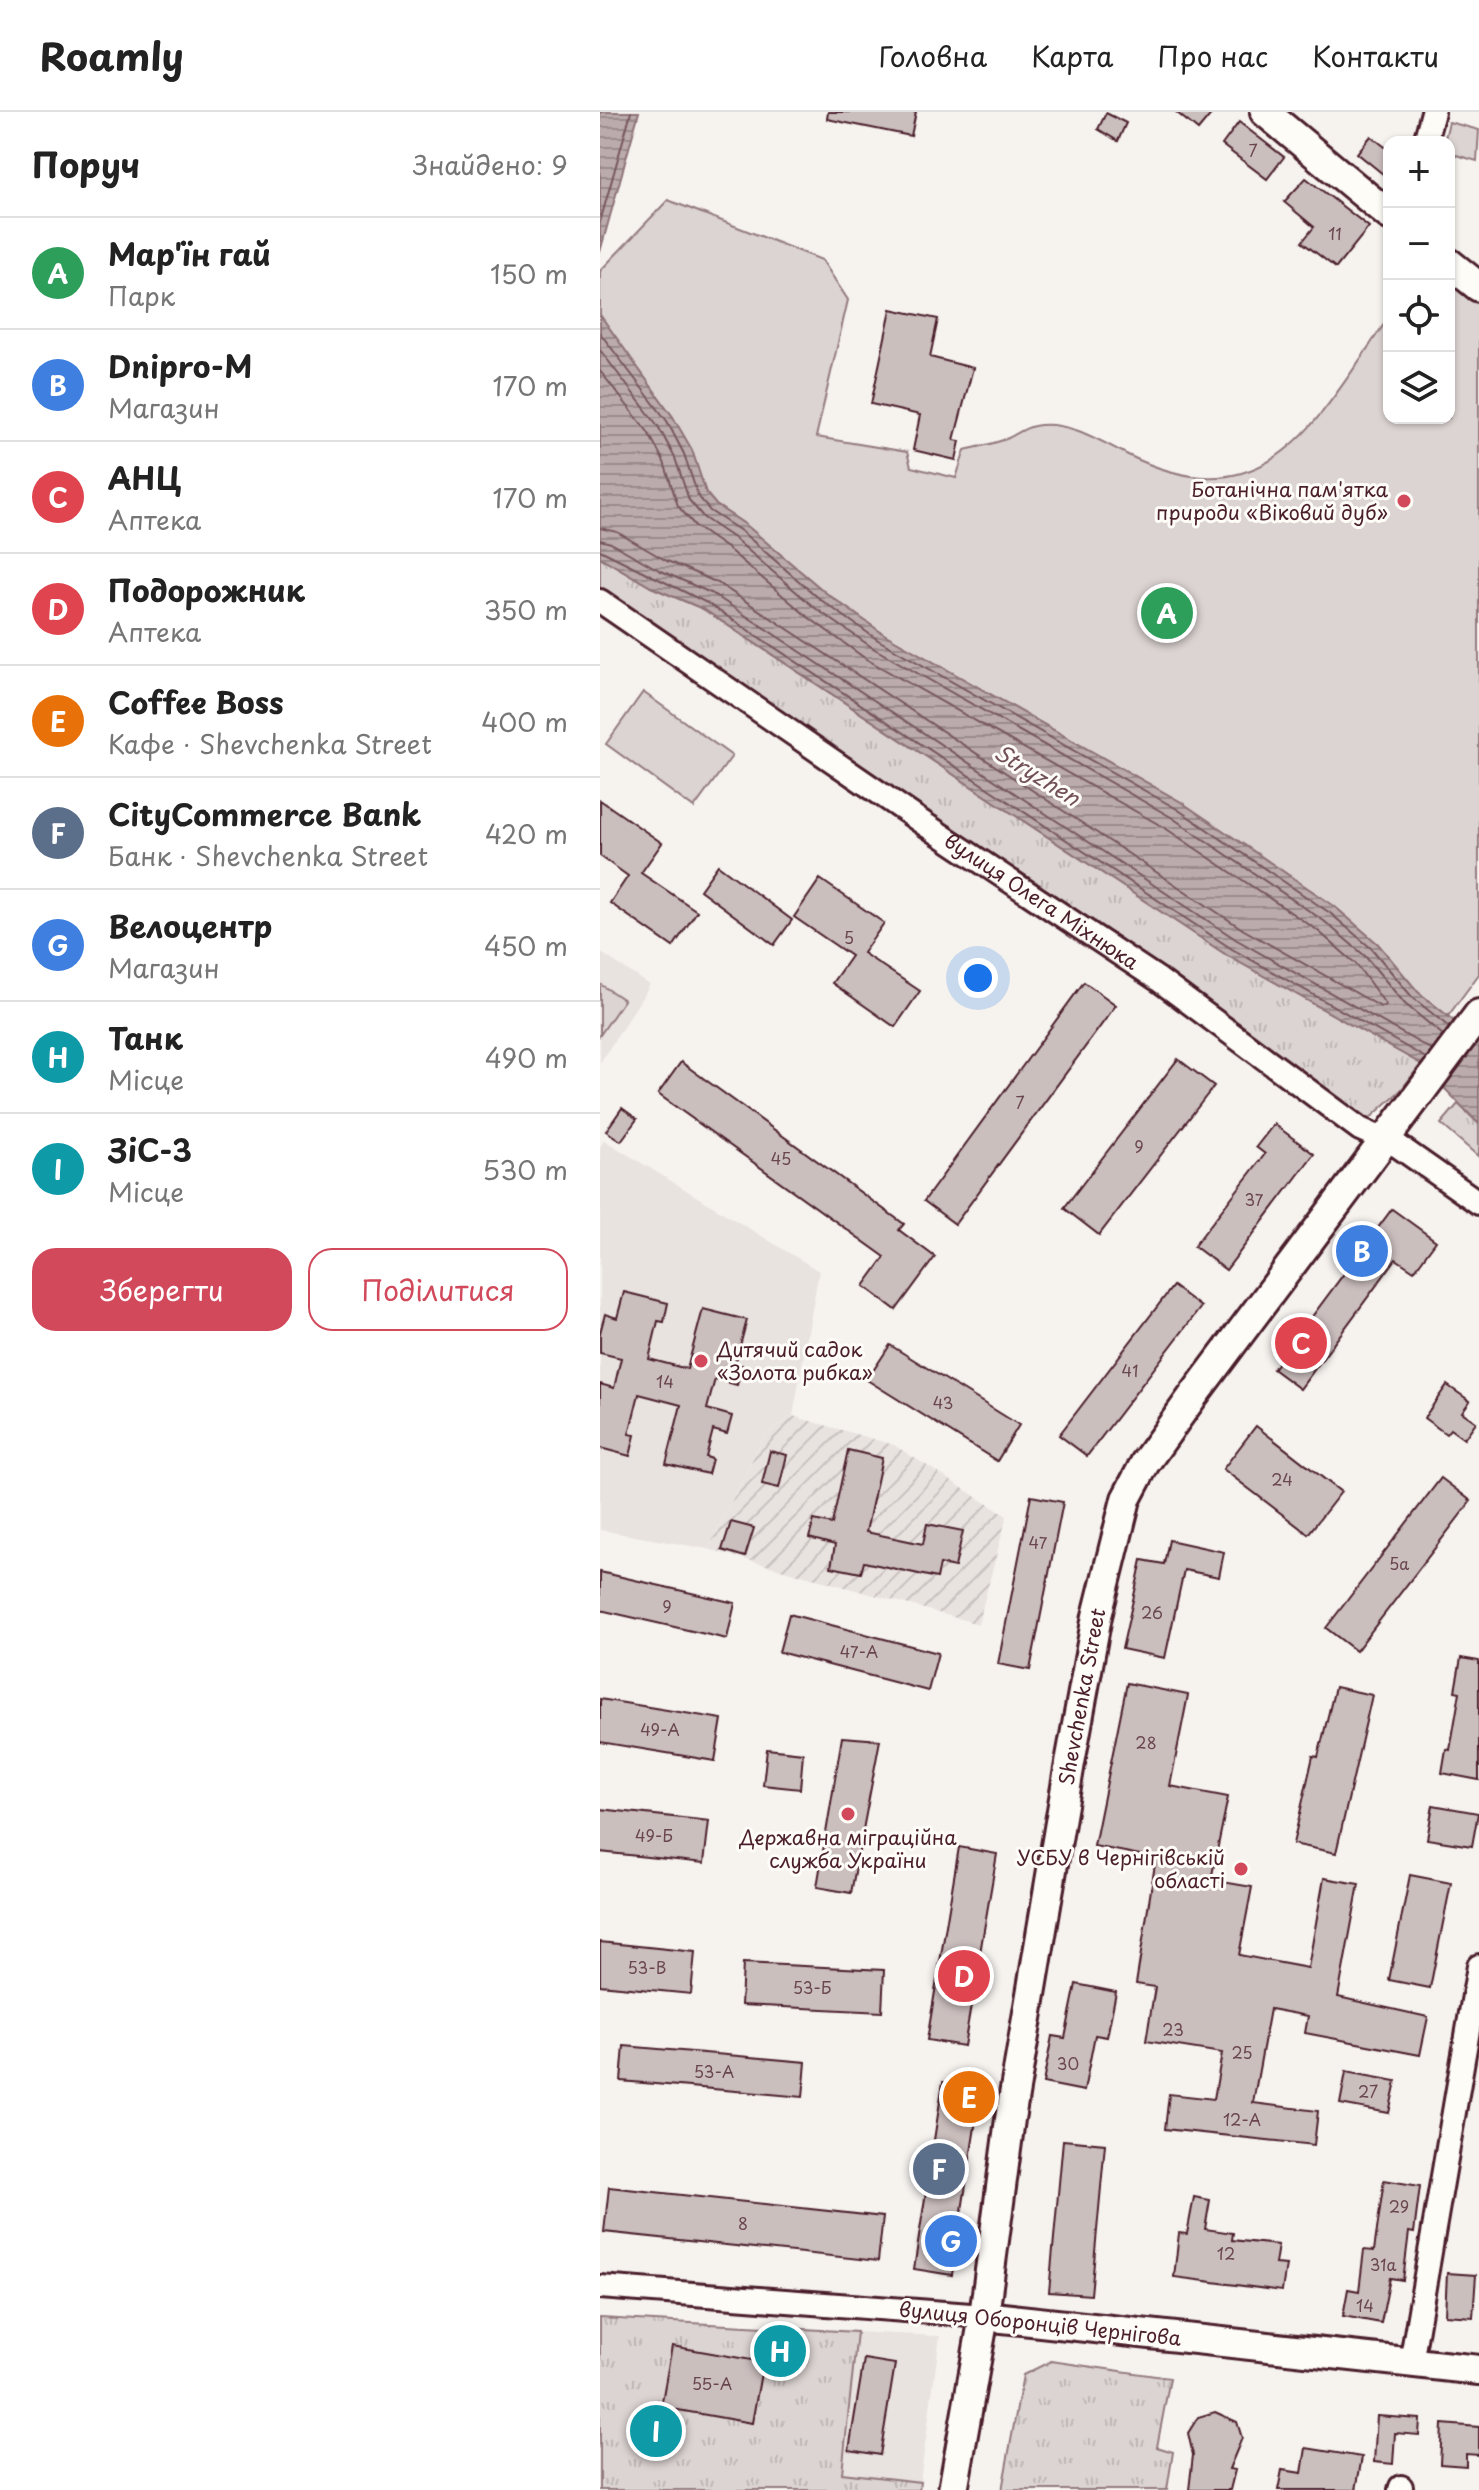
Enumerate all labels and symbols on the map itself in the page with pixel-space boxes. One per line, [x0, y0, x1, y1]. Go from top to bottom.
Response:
house number: 7 [1248, 138, 1258, 162]
house number: 11 [1328, 221, 1342, 245]
place label: Ботанічна пам'ятка природи «Віковий дуб» [1156, 474, 1388, 527]
marker: Ботанічна пам'ятка природи «Віковий дуб» [1395, 492, 1413, 510]
pin: A [1141, 583, 1193, 643]
water label: Stryzhen [989, 735, 1088, 814]
street label: вулиця Олега Міхнюка [939, 825, 1146, 977]
house number: 5 [844, 925, 854, 949]
your location [958, 958, 998, 998]
house number: 7 [1015, 1090, 1025, 1114]
house number: 9 [1134, 1134, 1144, 1158]
house number: 45 [771, 1146, 791, 1170]
house number: 37 [1245, 1187, 1264, 1211]
pin: B [1336, 1221, 1388, 1281]
pin: C [1275, 1313, 1327, 1373]
place label: Дитячий садок «Золота рибка» [716, 1334, 873, 1387]
marker: Дитячий садок «Золота рибка» [692, 1352, 710, 1370]
house number: 41 [1122, 1358, 1138, 1382]
house number: 14 [656, 1369, 674, 1393]
house number: 43 [933, 1390, 953, 1414]
house number: 24 [1271, 1467, 1293, 1491]
house number: 47 [1029, 1530, 1048, 1554]
house number: 5а [1389, 1551, 1409, 1575]
house number: 9 [662, 1594, 672, 1618]
house number: 26 [1141, 1600, 1163, 1624]
street label: Shevchenka Street [1051, 1605, 1112, 1787]
house number: 47-А [840, 1639, 878, 1663]
house number: 49-А [640, 1717, 680, 1741]
house number: 28 [1135, 1730, 1157, 1754]
marker: Державна міграційна служба України [839, 1805, 857, 1823]
place label: Державна міграційна служба України [738, 1822, 957, 1875]
house number: 49-Б [635, 1823, 673, 1847]
place label: УСБУ в Чернігівській області [1017, 1842, 1225, 1895]
marker: УСБУ в Чернігівській області [1232, 1860, 1250, 1878]
pin: D [938, 1946, 990, 2006]
house number: 53-В [628, 1955, 666, 1979]
house number: 53-Б [793, 1975, 831, 1999]
house number: 23 [1162, 2017, 1184, 2041]
house number: 25 [1231, 2040, 1253, 2064]
house number: 30 [1057, 2051, 1079, 2075]
house number: 53-А [694, 2059, 734, 2083]
pin: E [943, 2067, 995, 2127]
house number: 27 [1358, 2079, 1378, 2103]
house number: 12-А [1223, 2107, 1261, 2131]
pin: F [913, 2139, 965, 2199]
house number: 29 [1389, 2194, 1409, 2218]
house number: 8 [738, 2211, 748, 2235]
pin: G [925, 2211, 977, 2271]
house number: 12 [1217, 2241, 1235, 2265]
house number: 31а [1370, 2252, 1396, 2276]
street label: вулиця Оборонців Чернігова [898, 2293, 1183, 2353]
house number: 14 [1356, 2293, 1374, 2317]
pin: H [754, 2321, 806, 2381]
house number: 55-А [692, 2371, 732, 2395]
pin: I [630, 2401, 682, 2461]

